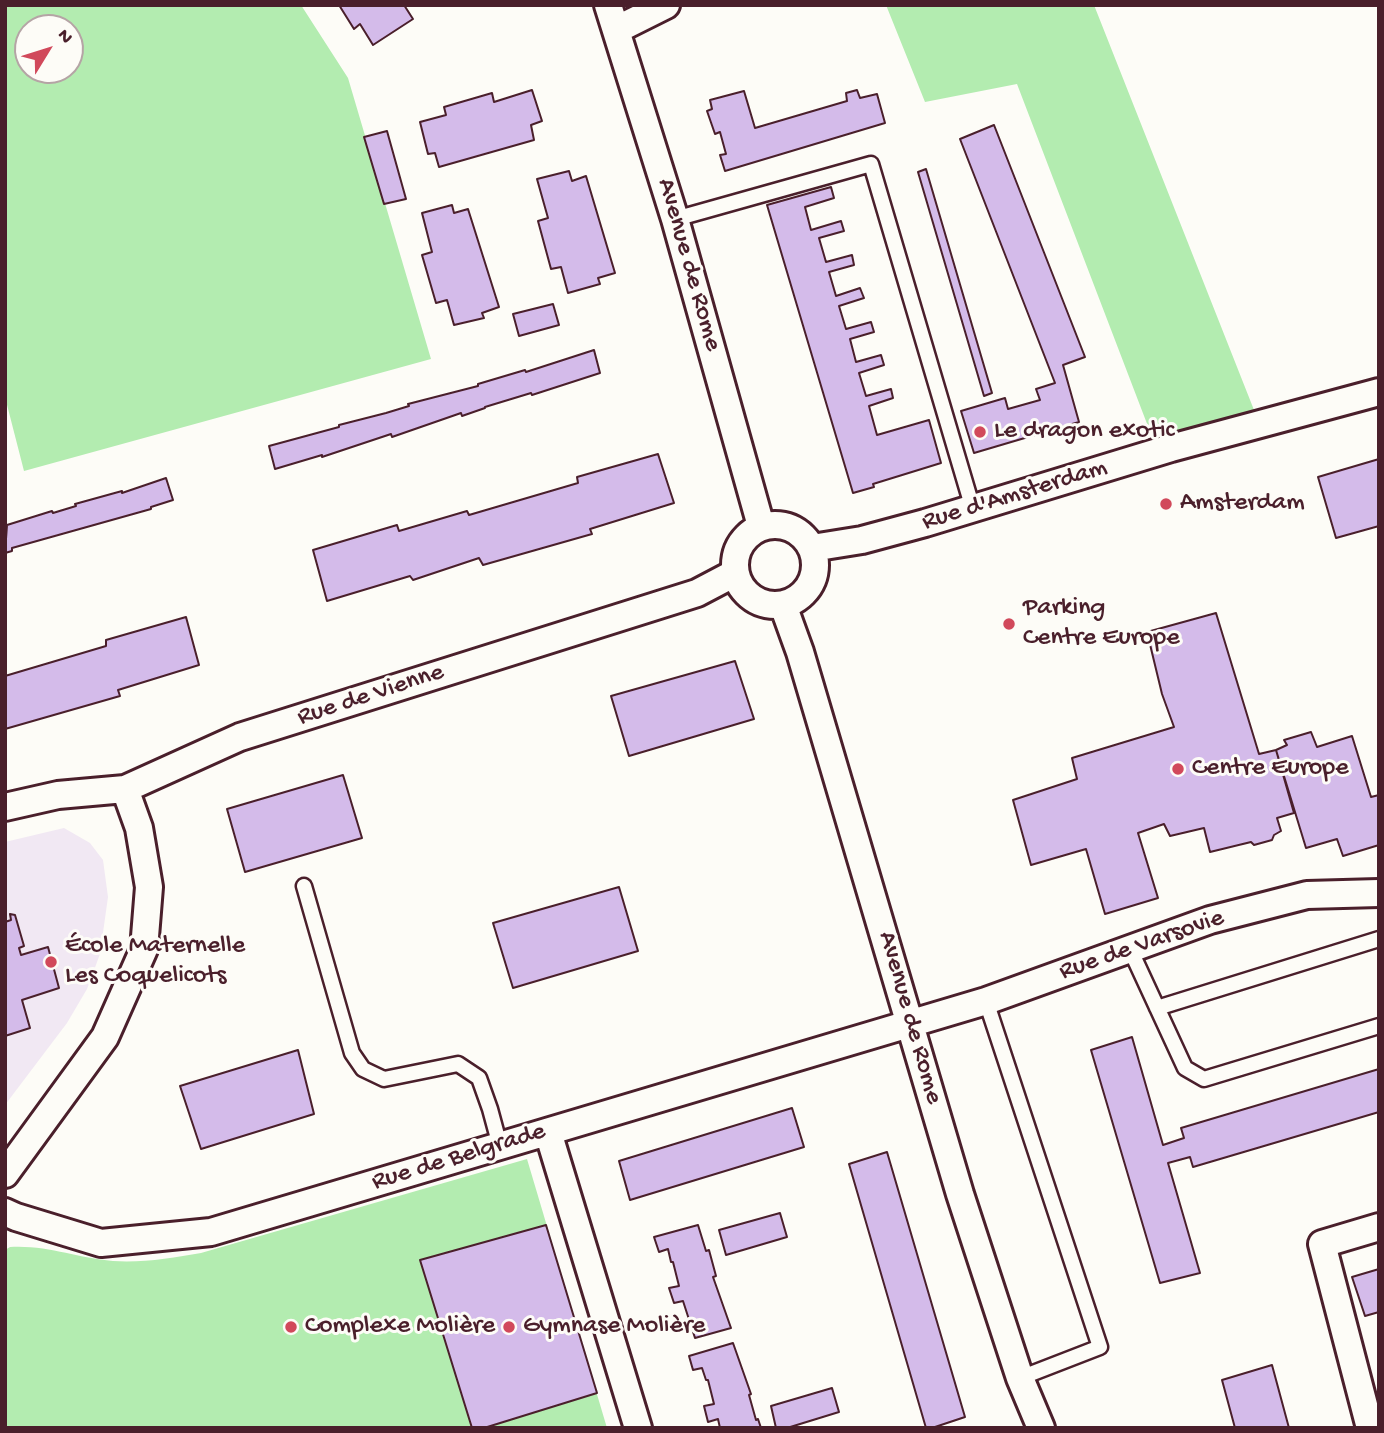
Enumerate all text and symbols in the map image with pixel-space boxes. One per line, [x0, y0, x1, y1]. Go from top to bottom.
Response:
north arrow [14, 14, 84, 84]
text: N [51, 25, 77, 49]
street label: Avenue de Rome [648, 175, 728, 355]
place label: Le dragon exotic [994, 416, 1174, 448]
marker: Le dragon exotic [972, 424, 988, 440]
street label: Rue d'Amsterdam [919, 453, 1111, 539]
place label: Amsterdam [1180, 488, 1305, 520]
marker: Amsterdam [1158, 496, 1174, 512]
place label: Parking Centre Europe [1023, 593, 1180, 654]
marker: Parking Centre Europe [1001, 616, 1017, 632]
street label: Rue de Vienne [294, 658, 448, 734]
place label: Centre Europe [1192, 753, 1349, 785]
marker: Centre Europe [1170, 761, 1186, 777]
street label: Rue de Varsovie [1056, 903, 1228, 989]
street label: Avenue de Rome [869, 928, 949, 1108]
place label: École Maternelle Les Coquelicots [65, 931, 245, 992]
marker: École Maternelle Les Coquelicots [43, 954, 59, 970]
street label: Rue de Belgrade [369, 1117, 549, 1199]
place label: Complexe Molière [305, 1311, 495, 1343]
place label: Gymnase Molière [523, 1311, 706, 1343]
marker: Complexe Molière [283, 1319, 299, 1335]
marker: Gymnase Molière [501, 1319, 517, 1335]

